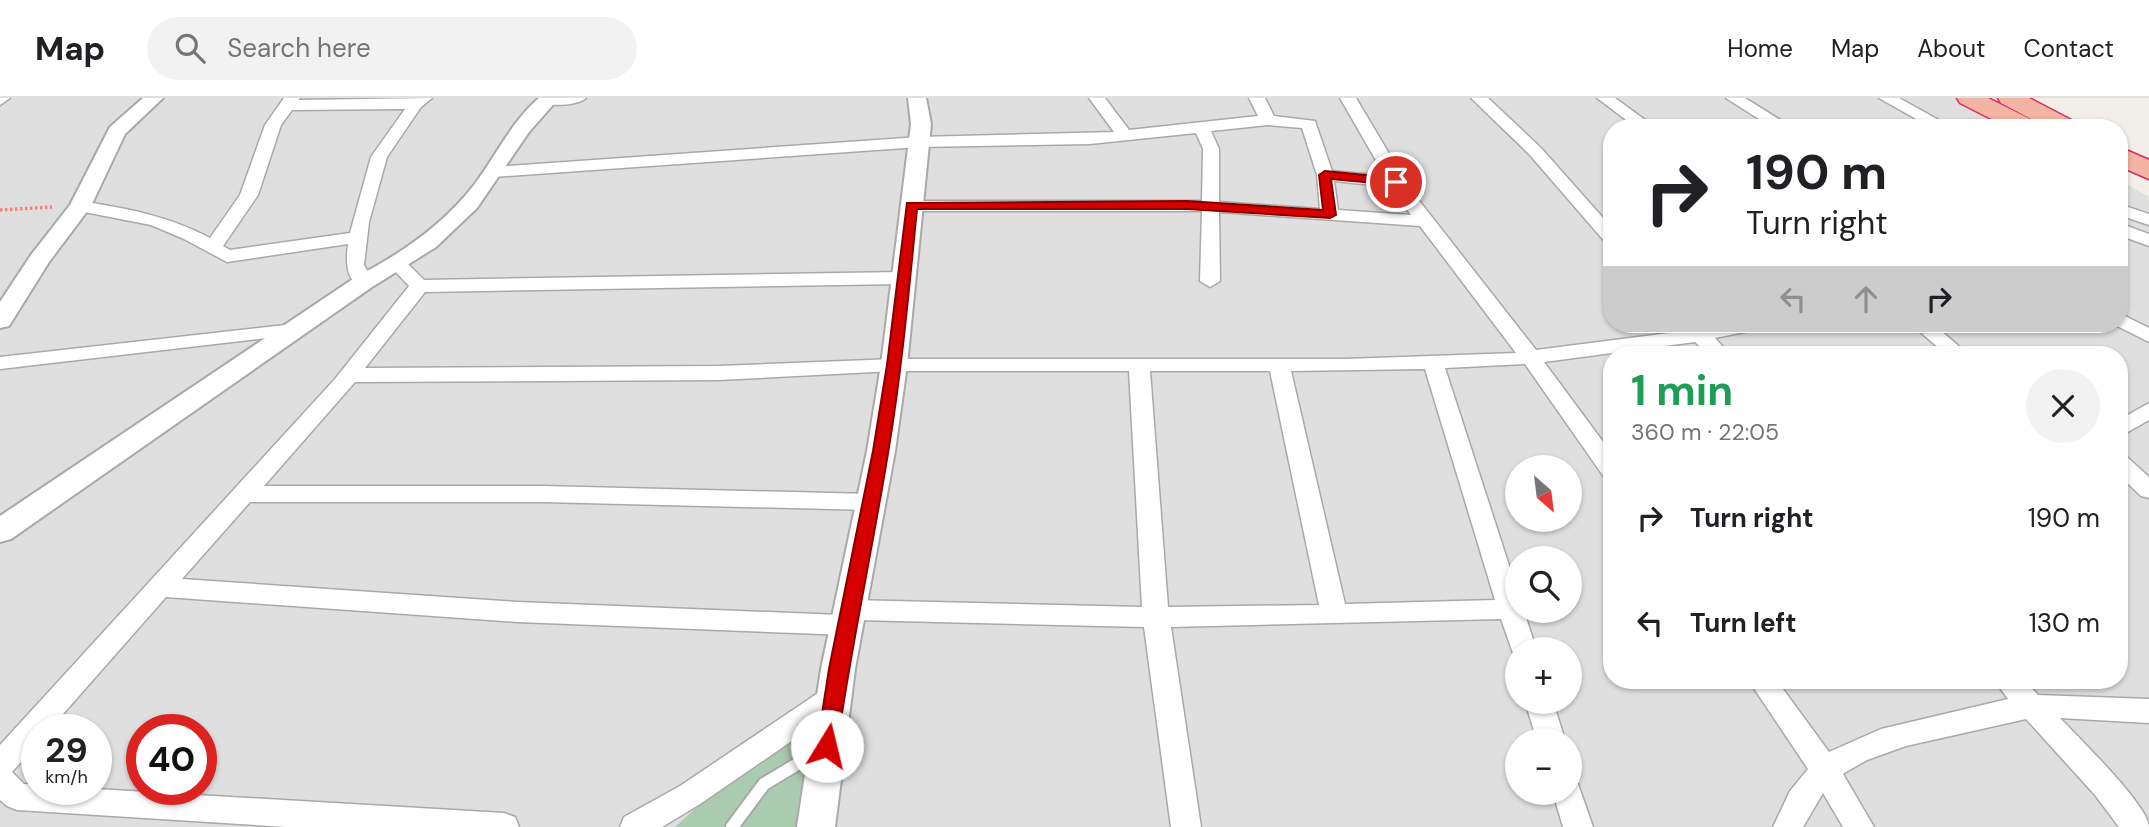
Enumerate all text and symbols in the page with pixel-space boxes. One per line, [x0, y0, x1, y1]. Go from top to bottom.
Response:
search box [147, 17, 637, 80]
text: Map [35, 27, 105, 70]
icon: search [171, 29, 209, 67]
text: Search here [227, 31, 371, 65]
text: Home [1727, 33, 1793, 64]
text: Map [1831, 33, 1879, 64]
text: About [1917, 33, 1986, 64]
text: Contact [2024, 33, 2114, 64]
text: 190 m [1746, 140, 1887, 204]
icon: right [1631, 147, 1722, 238]
pin [1366, 152, 1426, 212]
icon: arrive [1377, 163, 1415, 201]
text: Turn right [1746, 202, 1888, 244]
icon: left [1774, 280, 1812, 318]
icon: ahead [1847, 280, 1885, 318]
icon: right [1920, 280, 1958, 318]
text: 1 min [1631, 363, 1733, 418]
button: close [2026, 369, 2100, 443]
text: 360 m · 22:05 [1631, 417, 1779, 447]
north arrow [1505, 455, 1582, 532]
map controls [1505, 455, 1582, 805]
icon: right [1631, 499, 1669, 537]
text: Turn right [1690, 501, 1814, 535]
text: 190 m [2028, 501, 2100, 535]
button: search [1505, 546, 1582, 623]
icon: left [1631, 604, 1669, 642]
text: Turn left [1690, 606, 1797, 640]
text: 130 m [2029, 606, 2100, 640]
button: + [1505, 637, 1582, 714]
position arrow [790, 709, 864, 783]
speed limit sign: 40 [126, 714, 217, 805]
text: 29 [45, 727, 88, 773]
button: − [1505, 728, 1582, 805]
text: km/h [45, 765, 88, 789]

